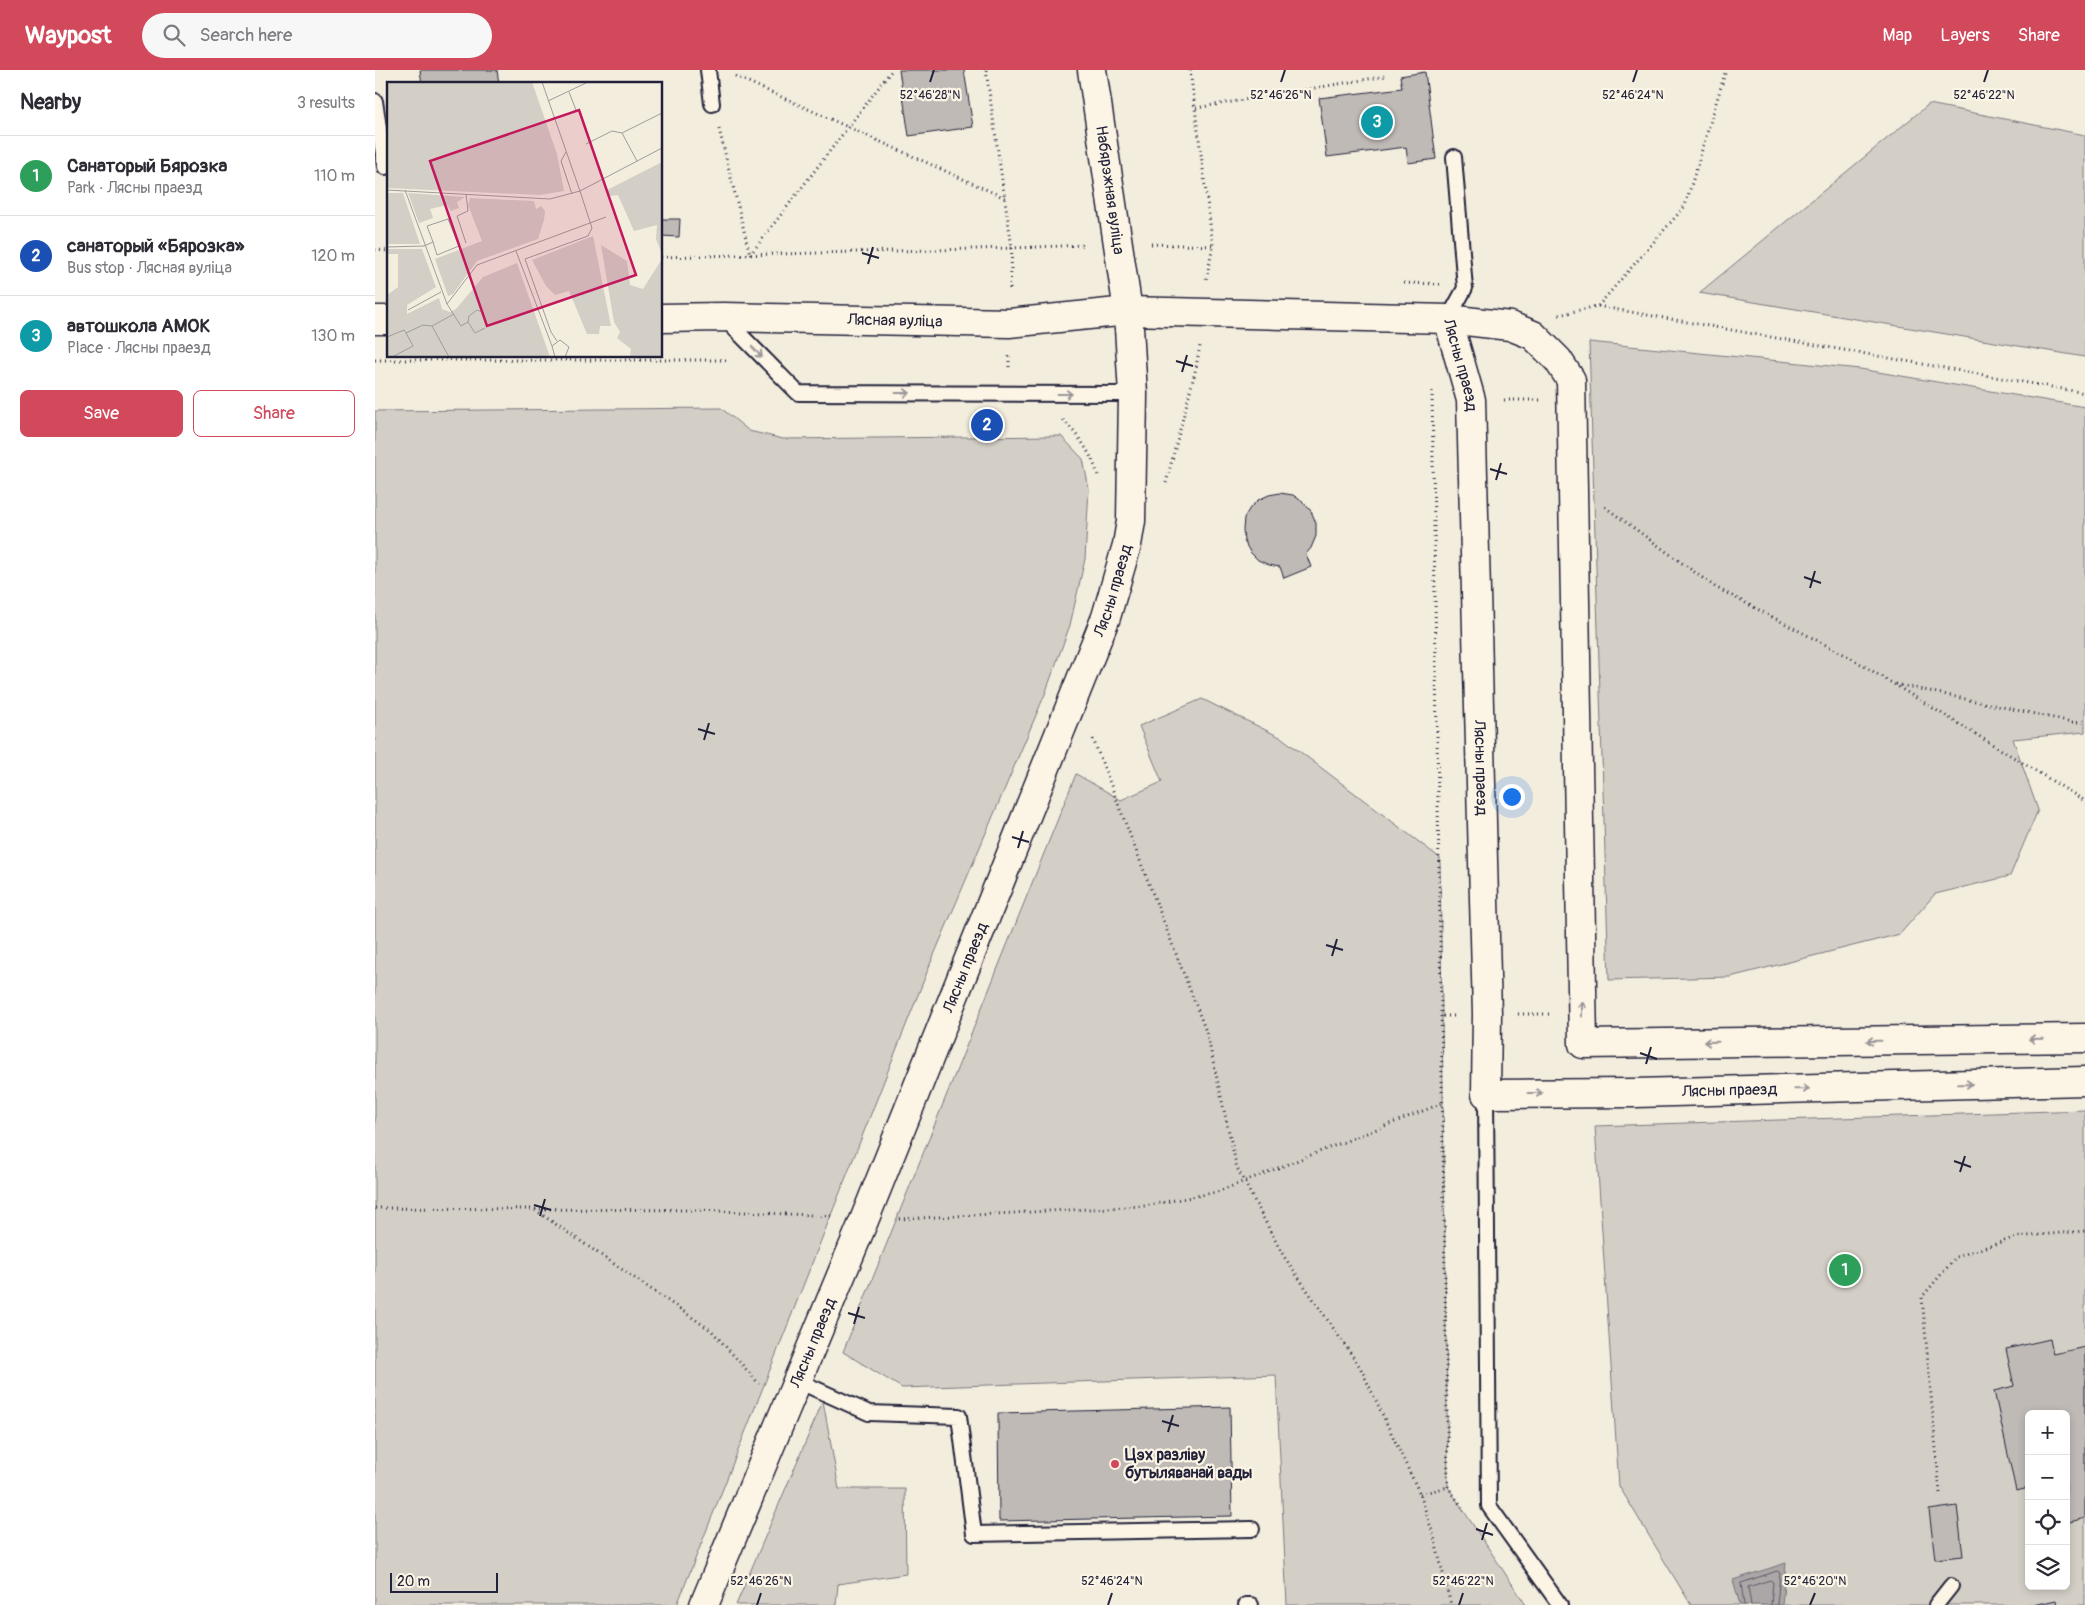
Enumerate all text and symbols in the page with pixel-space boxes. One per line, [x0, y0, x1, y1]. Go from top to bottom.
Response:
search box [142, 13, 492, 58]
text: Waypost [25, 21, 112, 50]
icon: search [160, 21, 188, 49]
text: Search here [200, 23, 292, 47]
text: Map [1883, 24, 1912, 47]
text: Layers [1940, 24, 1990, 47]
text: Share [2018, 24, 2060, 47]
inset map [387, 82, 663, 358]
text: 52°46'28"N [900, 88, 960, 103]
text: 52°46'26"N [1250, 88, 1312, 103]
text: 52°46'24"N [1602, 88, 1664, 103]
text: 52°46'22"N [1953, 88, 2015, 103]
text: Nearby [20, 89, 81, 116]
text: 3 results [297, 93, 355, 113]
pin: 3 [1361, 103, 1393, 141]
street label: Набярэжная вуліца [1091, 124, 1129, 256]
text: Санаторый Бярозка [67, 154, 227, 178]
text: 1 [33, 166, 39, 186]
text: 110 m [314, 166, 355, 186]
text: Park · Лясны праезд [67, 178, 202, 198]
text: санаторый «Бярозка» [67, 234, 244, 258]
text: 2 [32, 246, 40, 266]
text: 120 m [311, 246, 355, 266]
text: Bus stop · Лясная вуліца [67, 258, 232, 278]
street label: Лясная вуліца [846, 310, 943, 332]
text: автошкола АМОК [67, 314, 210, 338]
street label: Лясны праезд [1438, 316, 1481, 412]
text: 3 [32, 326, 40, 346]
text: 130 m [311, 326, 355, 346]
text: Place · Лясны праезд [67, 338, 211, 358]
one-way arrow [751, 346, 763, 358]
one-way arrow [894, 388, 911, 398]
one-way arrow [1057, 389, 1073, 399]
button: Save [20, 390, 183, 437]
button: Share [193, 390, 355, 437]
pin: 2 [971, 406, 1003, 444]
street label: Лясны праезд [1089, 542, 1137, 641]
street label: Лясны праезд [1469, 719, 1492, 816]
your location [1499, 784, 1525, 810]
street label: Лясны праезд [938, 919, 993, 1016]
one-way arrow [1577, 1002, 1587, 1018]
one-way arrow [2029, 1034, 2045, 1044]
one-way arrow [1866, 1036, 1882, 1045]
one-way arrow [1704, 1037, 1720, 1047]
street label: Лясны праезд [1681, 1079, 1778, 1102]
one-way arrow [1956, 1080, 1972, 1089]
one-way arrow [1794, 1084, 1810, 1093]
one-way arrow [1526, 1088, 1542, 1098]
pin: 1 [1829, 1251, 1861, 1289]
street label: Лясны праезд [785, 1295, 841, 1392]
map controls [2025, 1410, 2070, 1590]
button: + [2025, 1410, 2070, 1455]
place label: Цэх разліву бутыляванай вады [1125, 1445, 1252, 1483]
button: − [2025, 1455, 2070, 1500]
marker: Цэх разліву бутыляванай вады [1109, 1458, 1121, 1470]
button: locate [2025, 1500, 2070, 1545]
button: layers [2025, 1545, 2070, 1590]
scale bar [390, 1570, 497, 1593]
text: 20 m [397, 1573, 430, 1590]
text: 52°46'26"N [730, 1574, 792, 1589]
text: 52°46'24"N [1081, 1574, 1143, 1589]
text: 52°46'22"N [1432, 1574, 1494, 1589]
text: 52°46'20"N [1784, 1574, 1846, 1589]

